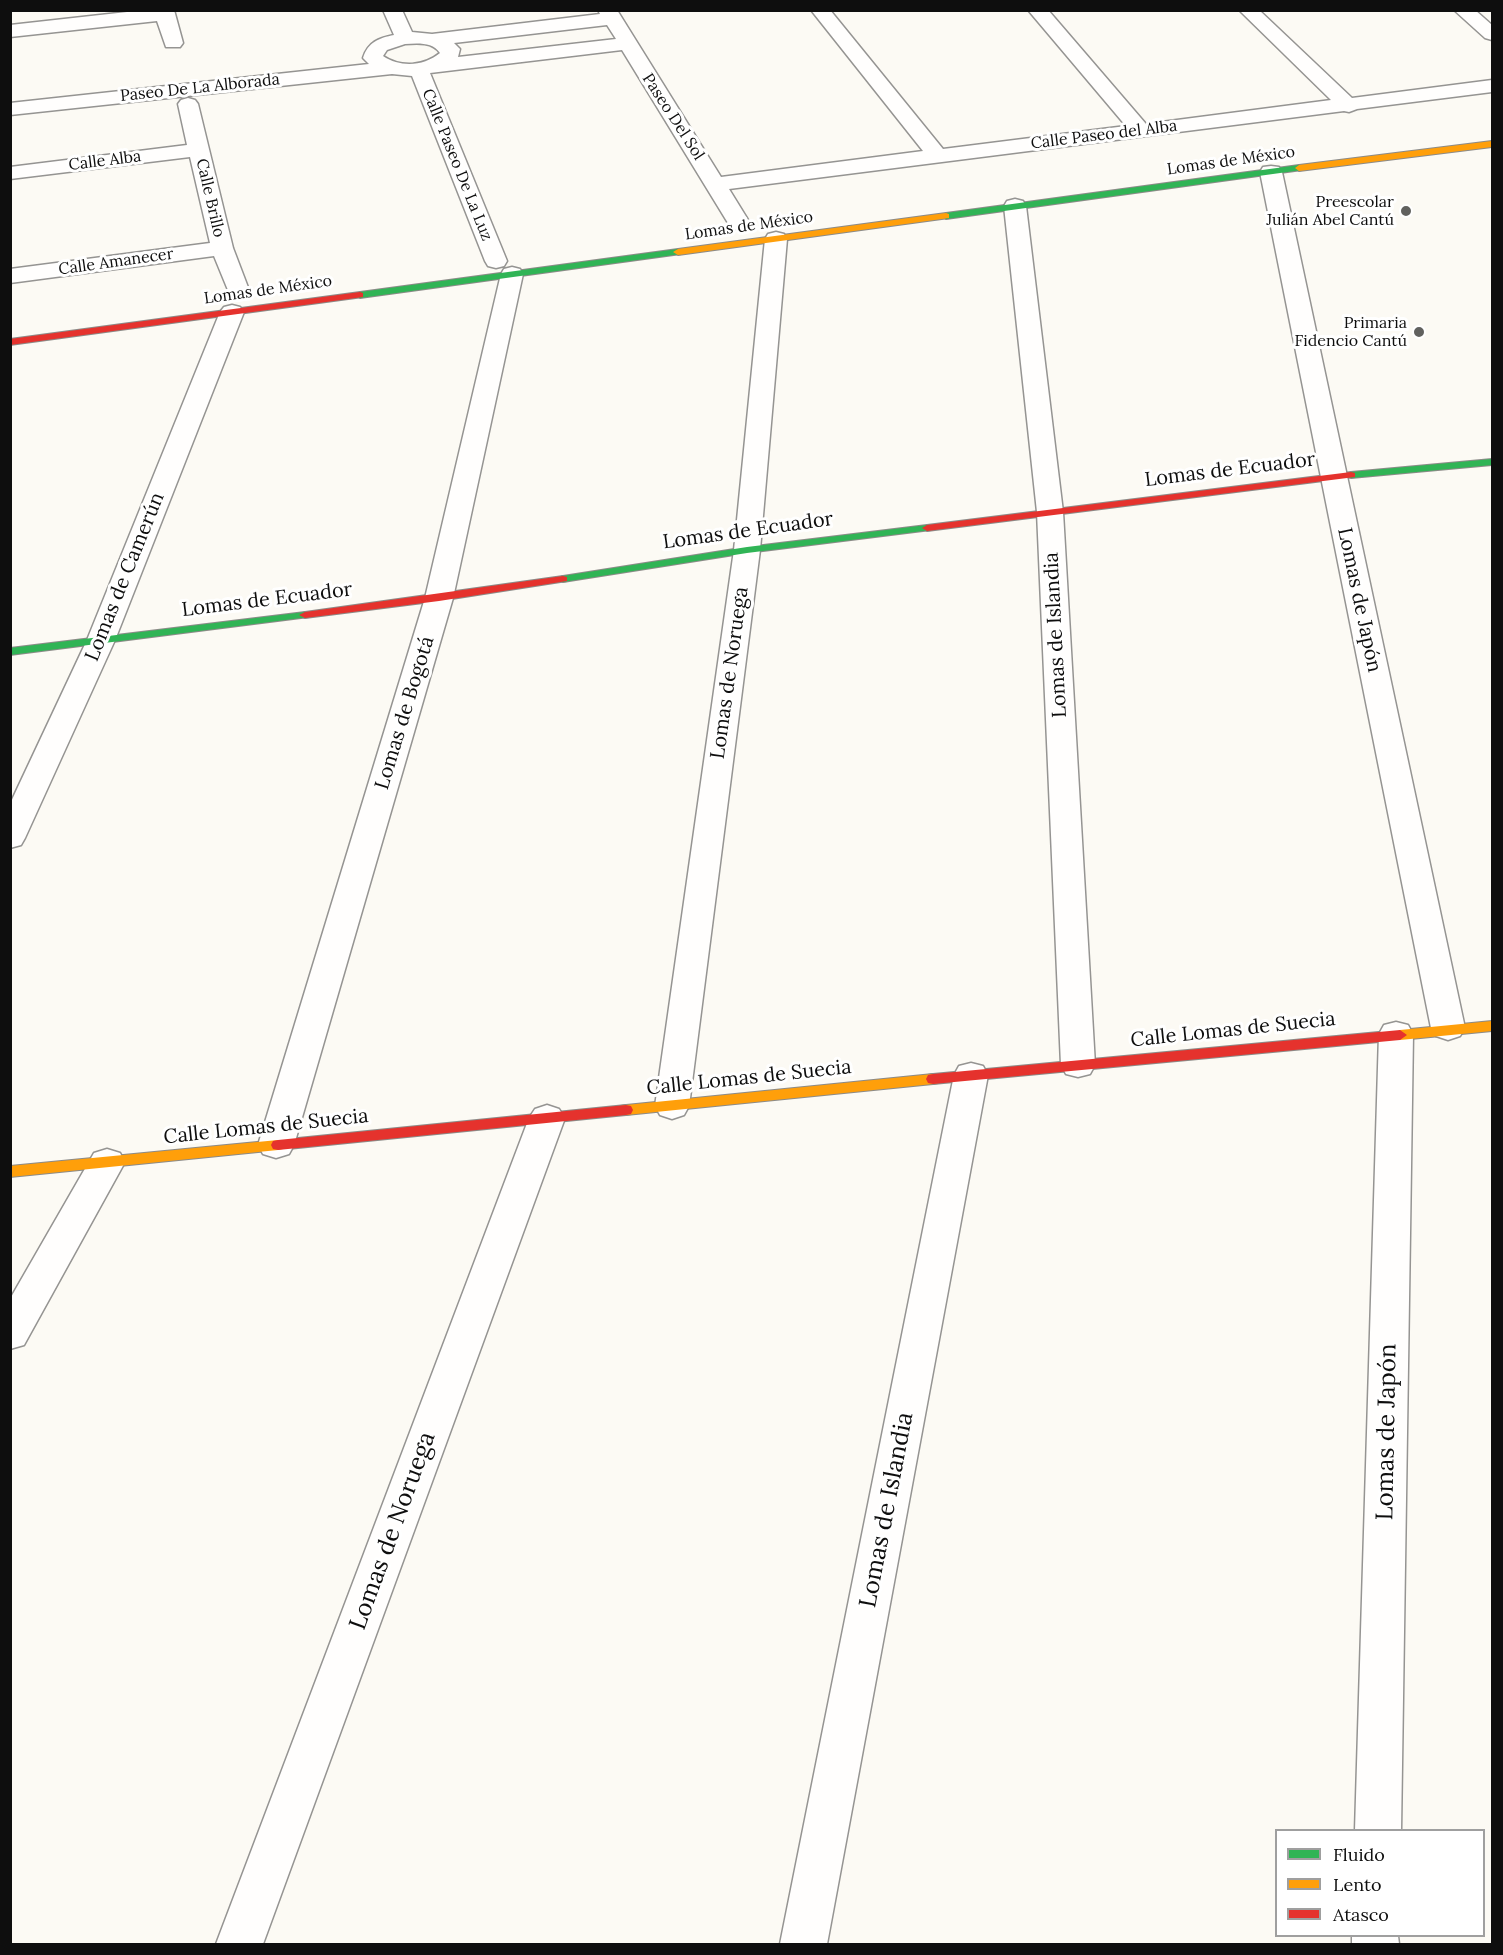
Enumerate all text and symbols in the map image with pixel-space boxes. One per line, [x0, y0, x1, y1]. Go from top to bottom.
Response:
street label: Paseo De La Alborada [119, 70, 281, 106]
street label: Paseo Del Sol [638, 70, 708, 164]
street label: Calle Paseo De La Luz [418, 86, 496, 244]
street label: Calle Paseo del Alba [1030, 117, 1178, 153]
street label: Lomas de México [1166, 143, 1296, 179]
street label: Calle Alba [68, 147, 142, 175]
street label: Calle Brillo [192, 157, 228, 239]
place label: Preescolar Julián Abel Cantú [1266, 192, 1394, 230]
marker: Preescolar Julián Abel Cantú [1399, 204, 1413, 218]
street label: Lomas de México [684, 208, 814, 244]
street label: Calle Amanecer [57, 244, 175, 280]
street label: Lomas de México [203, 272, 333, 308]
place label: Primaria Fidencio Cantú [1295, 313, 1407, 351]
marker: Primaria Fidencio Cantú [1412, 325, 1426, 339]
street label: Lomas de Ecuador [1143, 448, 1317, 492]
street label: Lomas de Camerún [80, 489, 170, 665]
street label: Lomas de Ecuador [661, 507, 835, 555]
street label: Lomas de Japón [1332, 525, 1386, 675]
street label: Lomas de Islandia [1040, 552, 1072, 718]
street label: Lomas de Ecuador [180, 578, 354, 622]
street label: Lomas de Noruega [706, 585, 754, 761]
street label: Lomas de Bogotá [370, 634, 440, 792]
street label: Calle Lomas de Suecia [1129, 1007, 1337, 1053]
street label: Calle Lomas de Suecia [645, 1055, 853, 1101]
street label: Calle Lomas de Suecia [162, 1104, 370, 1150]
street label: Lomas de Japón [1371, 1343, 1403, 1521]
street label: Lomas de Islandia [854, 1410, 920, 1610]
street label: Lomas de Noruega [344, 1428, 442, 1634]
legend [1275, 1829, 1485, 1937]
text: Fluido [1333, 1843, 1385, 1866]
text: Lento [1333, 1873, 1381, 1896]
text: Atasco [1333, 1903, 1389, 1926]

